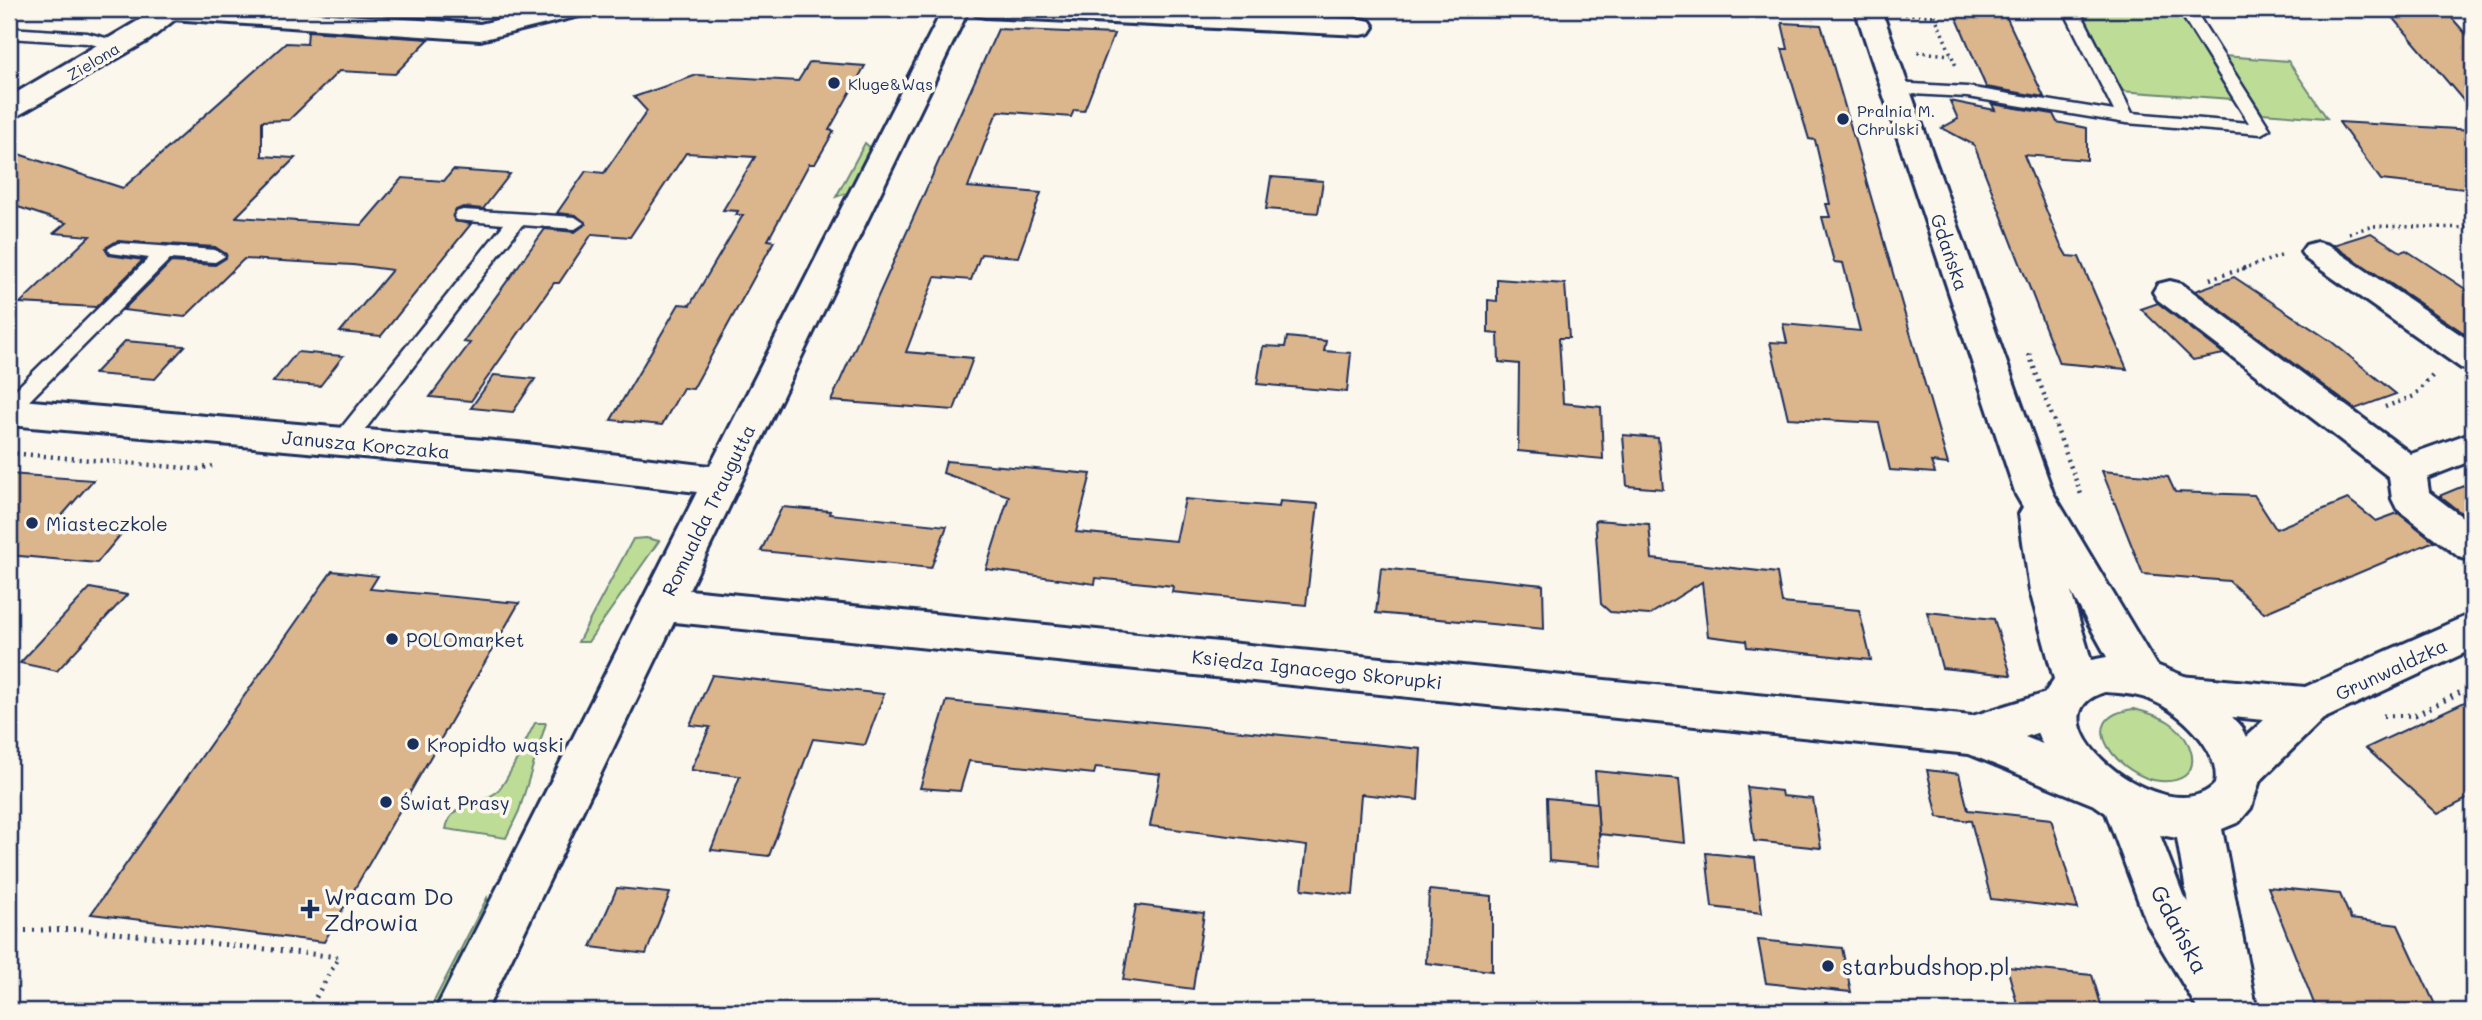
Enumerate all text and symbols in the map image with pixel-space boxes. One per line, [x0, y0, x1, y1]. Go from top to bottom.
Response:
street label: Zielona [63, 37, 123, 85]
place label: Kluge&Wąs [848, 73, 933, 94]
marker: Kluge&Wąs [826, 75, 842, 91]
place label: Pralnia M. Chrulski [1857, 100, 1935, 139]
marker: Pralnia M. Chrulski [1835, 111, 1851, 127]
street label: Gdańska [1925, 210, 1975, 294]
street label: Romualda Traugutta [656, 420, 760, 600]
street label: Janusza Korczaka [281, 424, 451, 464]
place label: Miasteczkole [46, 511, 168, 536]
marker: Miasteczkole [24, 515, 40, 531]
place label: POLOmarket [406, 627, 524, 652]
marker: POLOmarket [384, 631, 400, 647]
street label: Grunwaldzka [2331, 632, 2451, 706]
street label: Księdza Ignacego Skorupki [1191, 643, 1443, 695]
place label: Kropidło wąski [427, 732, 564, 757]
marker: Kropidło wąski [405, 736, 421, 752]
place label: Świat Prasy [400, 790, 510, 815]
marker: Świat Prasy [378, 794, 394, 810]
street label: Gdańska [2144, 879, 2216, 979]
place label: Wracam Do Zdrowia [324, 881, 453, 937]
marker: Wracam Do Zdrowia [302, 901, 318, 917]
place label: starbudshop.pl [1842, 951, 2010, 981]
marker: starbudshop.pl [1820, 958, 1836, 974]

